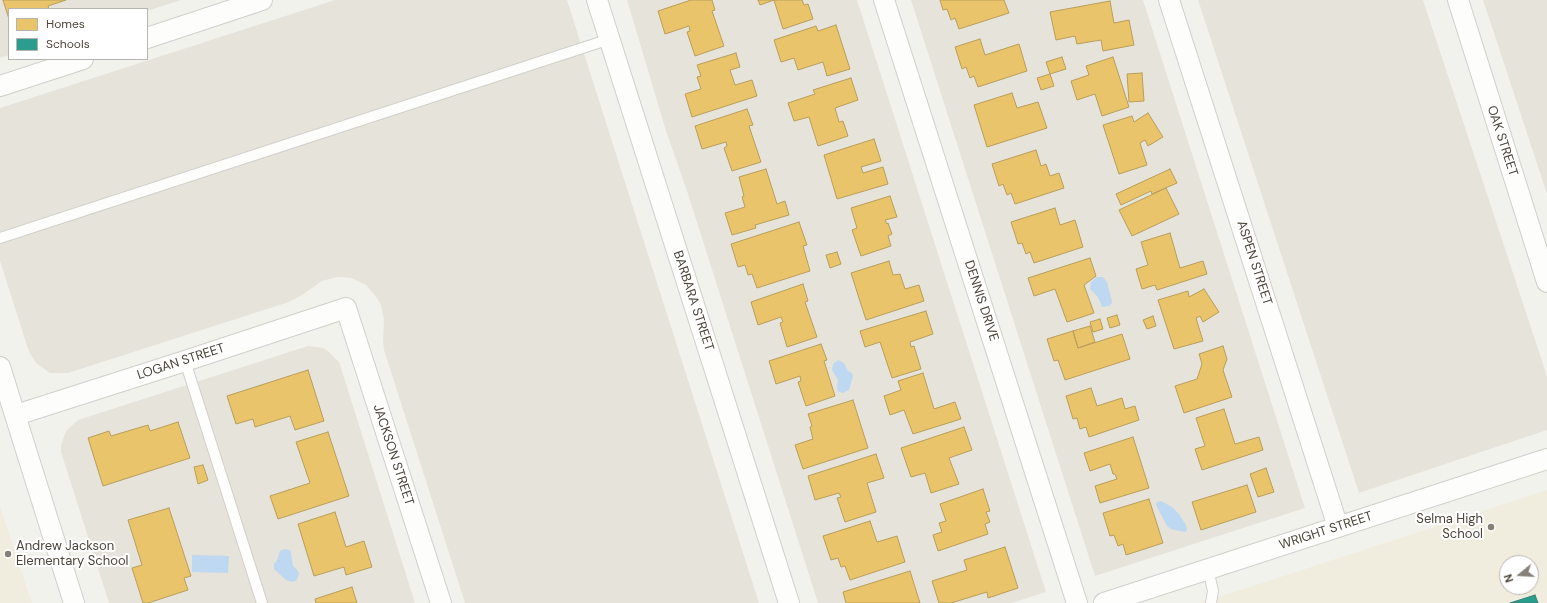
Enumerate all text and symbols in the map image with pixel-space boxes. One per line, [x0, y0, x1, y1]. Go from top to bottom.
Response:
legend [8, 8, 148, 60]
text: Homes [46, 16, 85, 32]
text: Schools [46, 36, 90, 52]
street label: OAK STREET [1483, 104, 1521, 178]
street label: ASPEN STREET [1233, 219, 1275, 307]
street label: BARBARA STREET [669, 249, 717, 353]
street label: DENNIS DRIVE [961, 259, 1001, 343]
street label: LOGAN STREET [135, 340, 227, 384]
street label: JACKSON STREET [369, 402, 417, 508]
street label: WRIGHT STREET [1277, 509, 1375, 553]
place label: Selma High School [1416, 512, 1483, 543]
marker: Selma High School [1486, 522, 1496, 532]
place label: Andrew Jackson Elementary School [16, 539, 128, 570]
marker: Andrew Jackson Elementary School [3, 549, 13, 559]
north arrow [1499, 555, 1539, 595]
text: N [1501, 572, 1516, 584]

